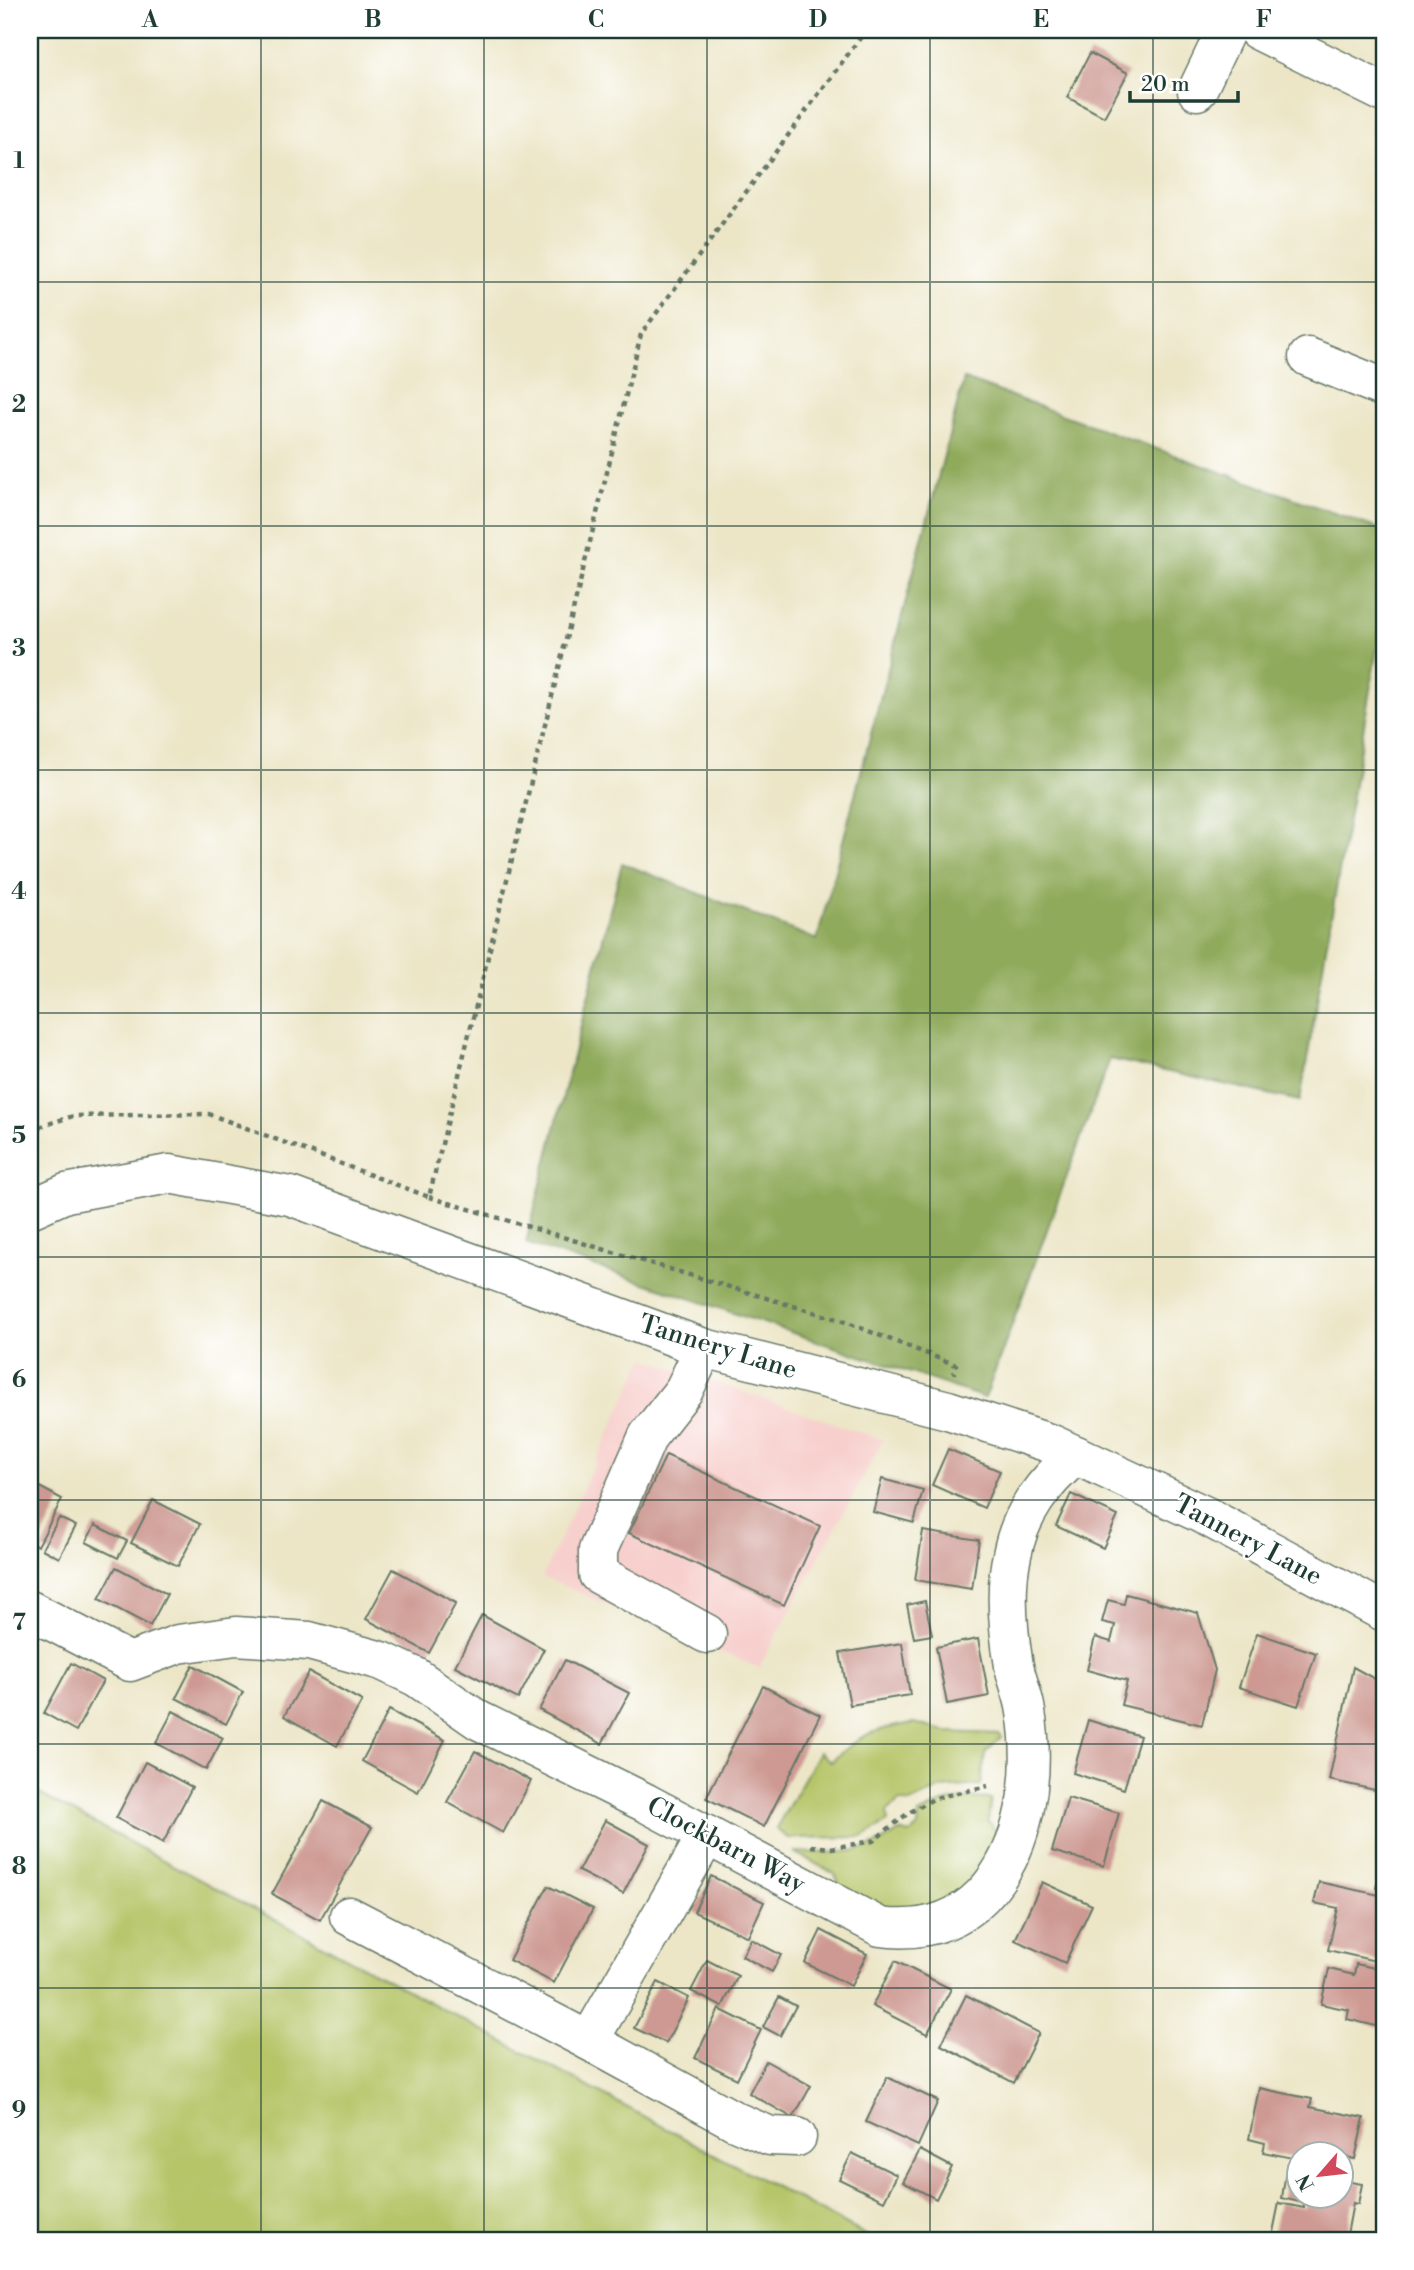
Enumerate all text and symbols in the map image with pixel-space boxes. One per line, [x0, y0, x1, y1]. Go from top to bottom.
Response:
text: A [141, 6, 159, 34]
text: B [364, 6, 382, 34]
text: C [588, 6, 604, 34]
text: D [809, 6, 827, 34]
text: E [1033, 6, 1049, 34]
text: F [1256, 6, 1272, 34]
scale bar [1130, 60, 1239, 104]
text: 20 m [1141, 72, 1190, 98]
text: 1 [13, 147, 25, 175]
text: 2 [12, 391, 26, 419]
text: 3 [12, 635, 26, 663]
text: 4 [11, 878, 27, 906]
text: 5 [12, 1122, 26, 1150]
street label: Tannery Lane [635, 1308, 801, 1386]
text: 6 [12, 1366, 26, 1394]
street label: Tannery Lane [1168, 1488, 1328, 1592]
text: 7 [12, 1609, 26, 1637]
street label: Clockbarn Way [641, 1790, 811, 1900]
text: 8 [12, 1853, 26, 1881]
text: 9 [12, 2097, 26, 2125]
north arrow [1284, 2140, 1354, 2210]
text: N [1292, 2170, 1320, 2195]

